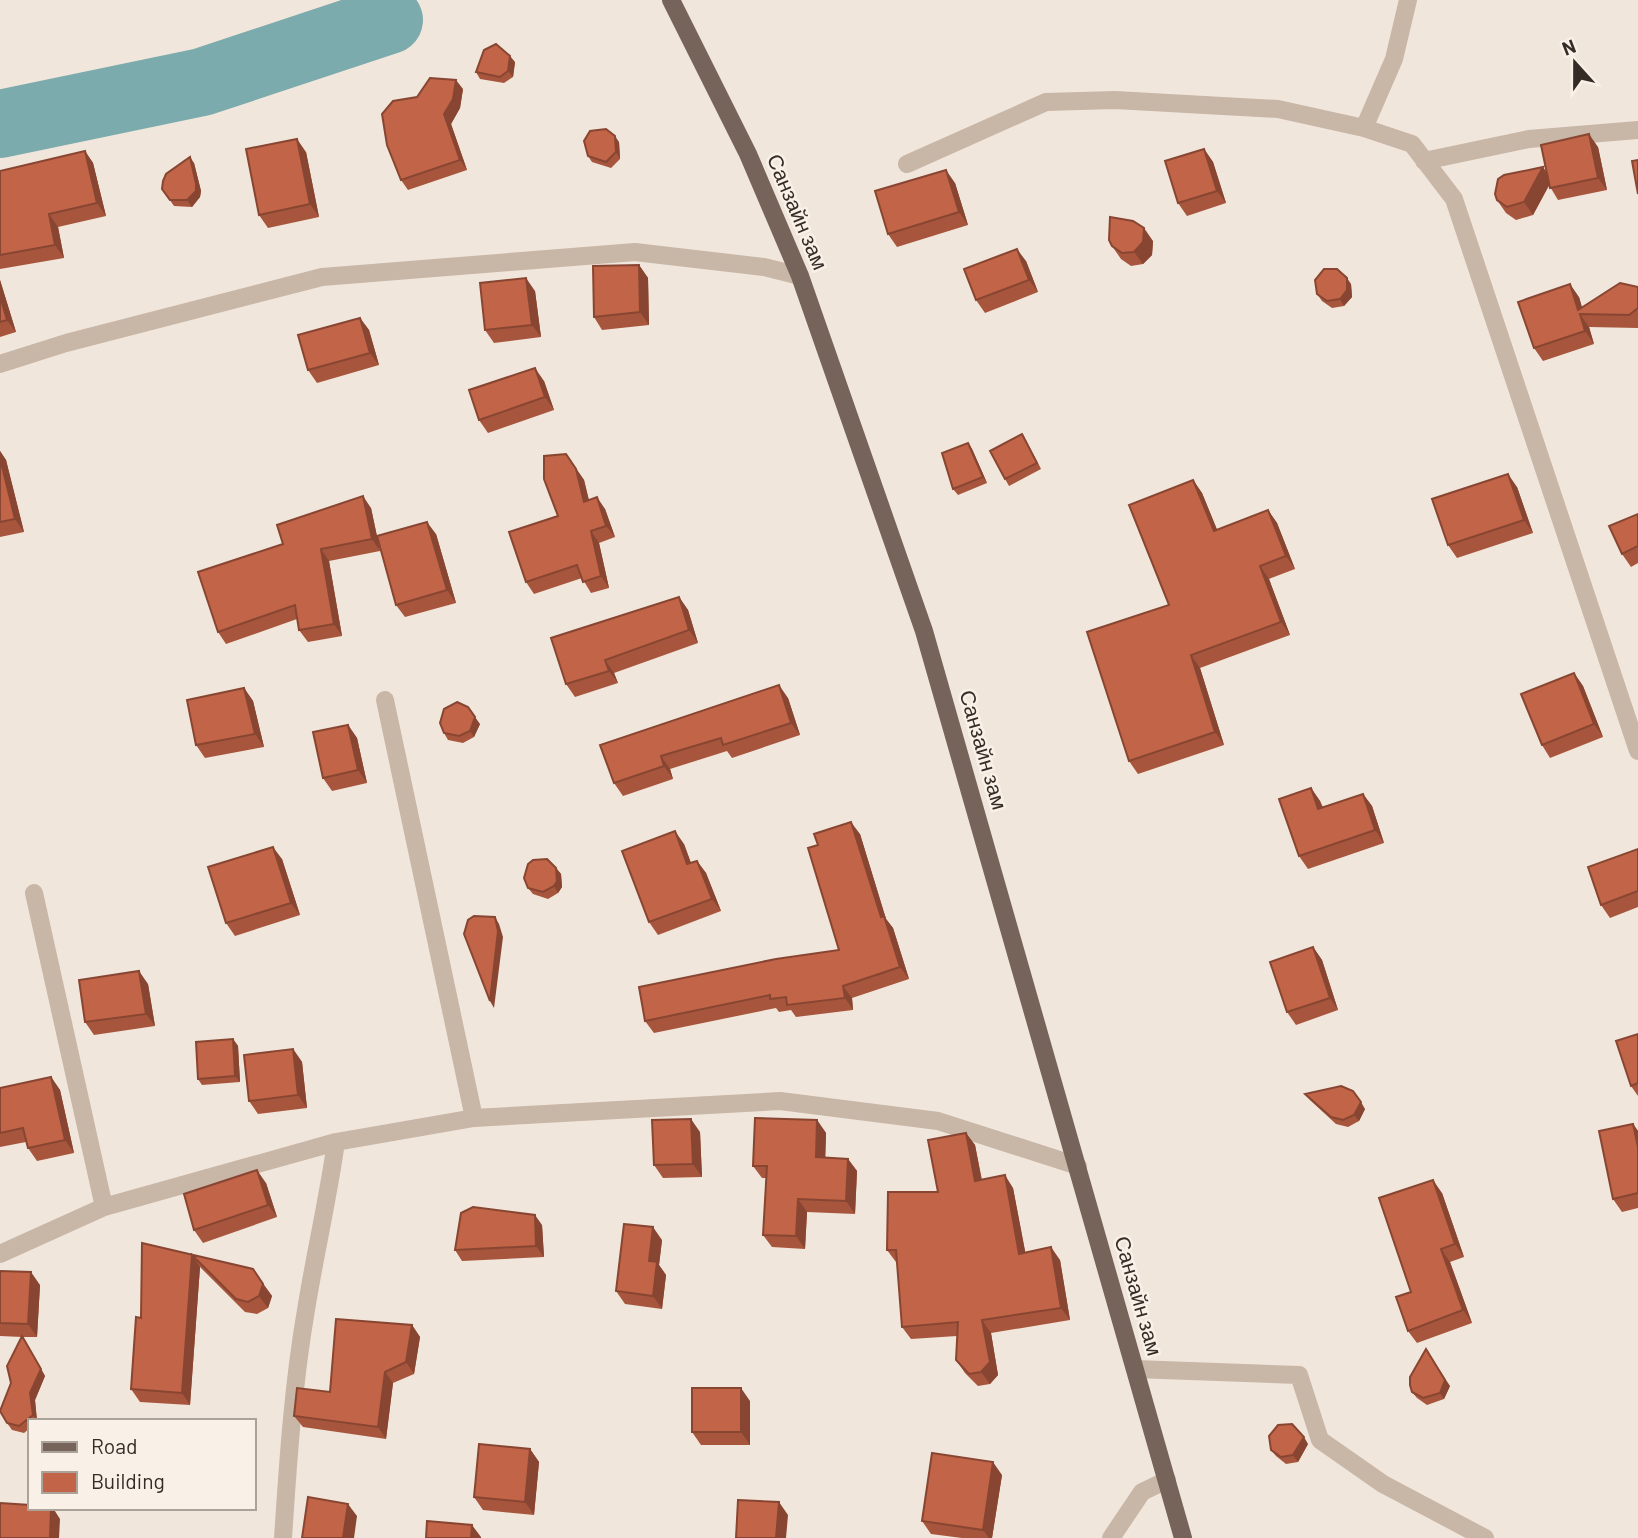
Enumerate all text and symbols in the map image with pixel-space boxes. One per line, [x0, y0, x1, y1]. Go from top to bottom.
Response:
north arrow [1540, 28, 1610, 98]
text: N [1559, 34, 1579, 60]
street label: Санзайн зам [763, 150, 834, 273]
street label: Санзайн зам [955, 687, 1013, 812]
street label: Санзайн зам [1110, 1233, 1168, 1358]
legend [28, 1419, 256, 1510]
text: Road [91, 1433, 137, 1458]
text: Building [91, 1468, 165, 1493]

